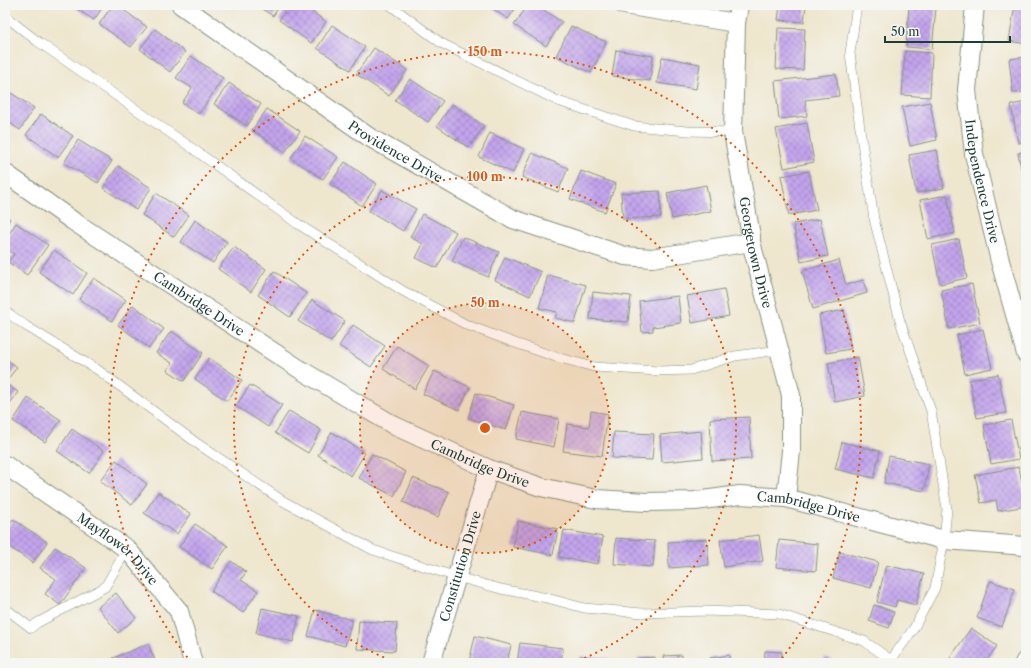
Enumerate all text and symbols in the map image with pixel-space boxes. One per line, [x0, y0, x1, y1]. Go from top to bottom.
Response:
scale bar [885, 18, 1010, 44]
text: 50 m [891, 24, 920, 39]
text: 150 m [468, 44, 502, 59]
street label: Providence Drive [345, 117, 446, 185]
street label: Independence Drive [962, 118, 1003, 245]
text: 100 m [467, 169, 503, 184]
street label: Georgetown Drive [736, 196, 776, 310]
street label: Cambridge Drive [151, 268, 248, 339]
text: 50 m [470, 295, 500, 310]
centre of rings [478, 421, 492, 435]
street label: Cambridge Drive [428, 435, 532, 490]
street label: Cambridge Drive [756, 488, 862, 525]
street label: Mayflower Drive [74, 509, 162, 588]
street label: Constitution Drive [436, 509, 484, 624]

